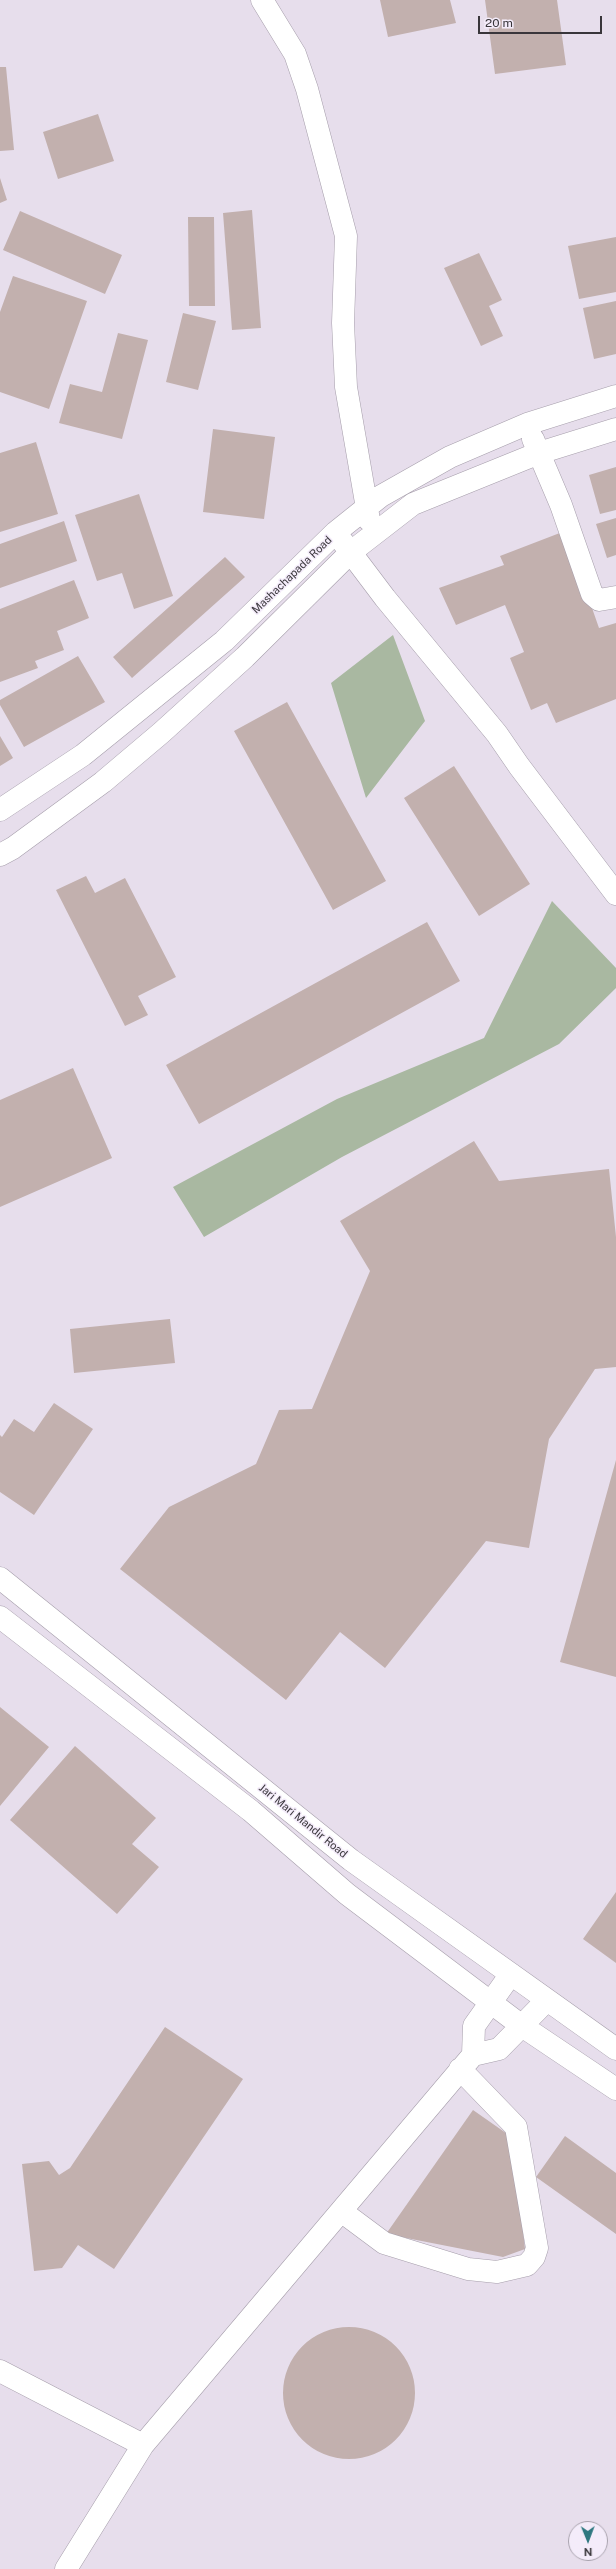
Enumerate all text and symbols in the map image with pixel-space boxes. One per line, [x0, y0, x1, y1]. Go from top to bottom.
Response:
scale bar [480, 8, 604, 34]
text: 20 m [485, 16, 513, 30]
street label: Mashachapada Road [249, 533, 335, 617]
street label: Jari Mari Mandir Road [256, 1781, 350, 1861]
north arrow [568, 2521, 608, 2561]
text: N [584, 2546, 593, 2558]

